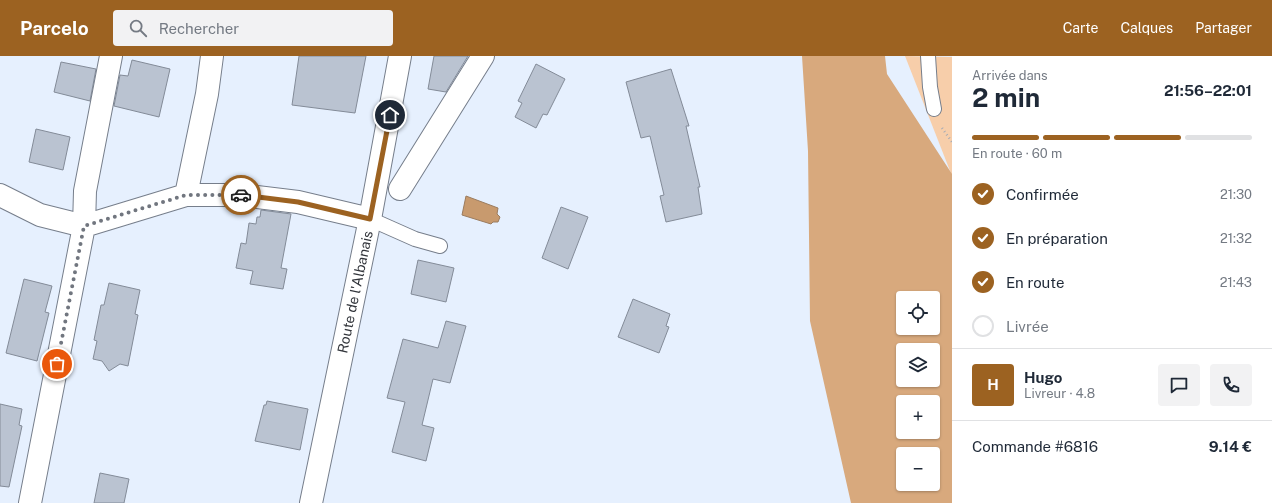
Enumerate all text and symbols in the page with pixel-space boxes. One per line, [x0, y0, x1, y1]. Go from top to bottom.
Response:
search box [113, 10, 393, 46]
text: Parcelo [20, 17, 89, 39]
icon: search [127, 17, 149, 39]
text: Rechercher [159, 20, 239, 37]
text: Carte [1063, 20, 1099, 36]
text: Calques [1121, 20, 1173, 36]
text: Partager [1195, 20, 1252, 36]
text: Arrivée dans [972, 68, 1048, 83]
text: 2 min [972, 82, 1040, 113]
text: 21:56–22:01 [1164, 82, 1252, 99]
pin [373, 98, 407, 132]
icon: home [379, 104, 401, 126]
text: En route · 60 m [972, 146, 1062, 161]
courier [221, 175, 261, 215]
icon: check [972, 183, 994, 205]
icon: car [230, 184, 252, 206]
text: Confirmée [1006, 186, 1079, 203]
text: 21:30 [1220, 187, 1252, 202]
icon: check [972, 227, 994, 249]
street label: Route de l'Albanais [334, 229, 376, 355]
text: En préparation [1006, 230, 1108, 247]
text: 21:32 [1220, 231, 1252, 246]
icon: check [972, 271, 994, 293]
text: En route [1006, 274, 1064, 291]
text: 21:43 [1220, 275, 1252, 290]
map controls [896, 291, 940, 491]
button: locate [896, 291, 940, 335]
text: Livrée [1006, 318, 1049, 335]
button: layers [896, 343, 940, 387]
pin [40, 347, 74, 381]
icon: bag [46, 353, 68, 375]
button: chat [1158, 364, 1200, 406]
button: phone [1210, 364, 1252, 406]
text: Hugo [1024, 369, 1062, 386]
text: H [987, 376, 999, 393]
text: Livreur · 4.8 [1024, 386, 1095, 401]
button: + [896, 395, 940, 439]
text: Commande #6816 [972, 438, 1098, 455]
text: 9.14 € [1209, 438, 1252, 455]
button: − [896, 447, 940, 491]

